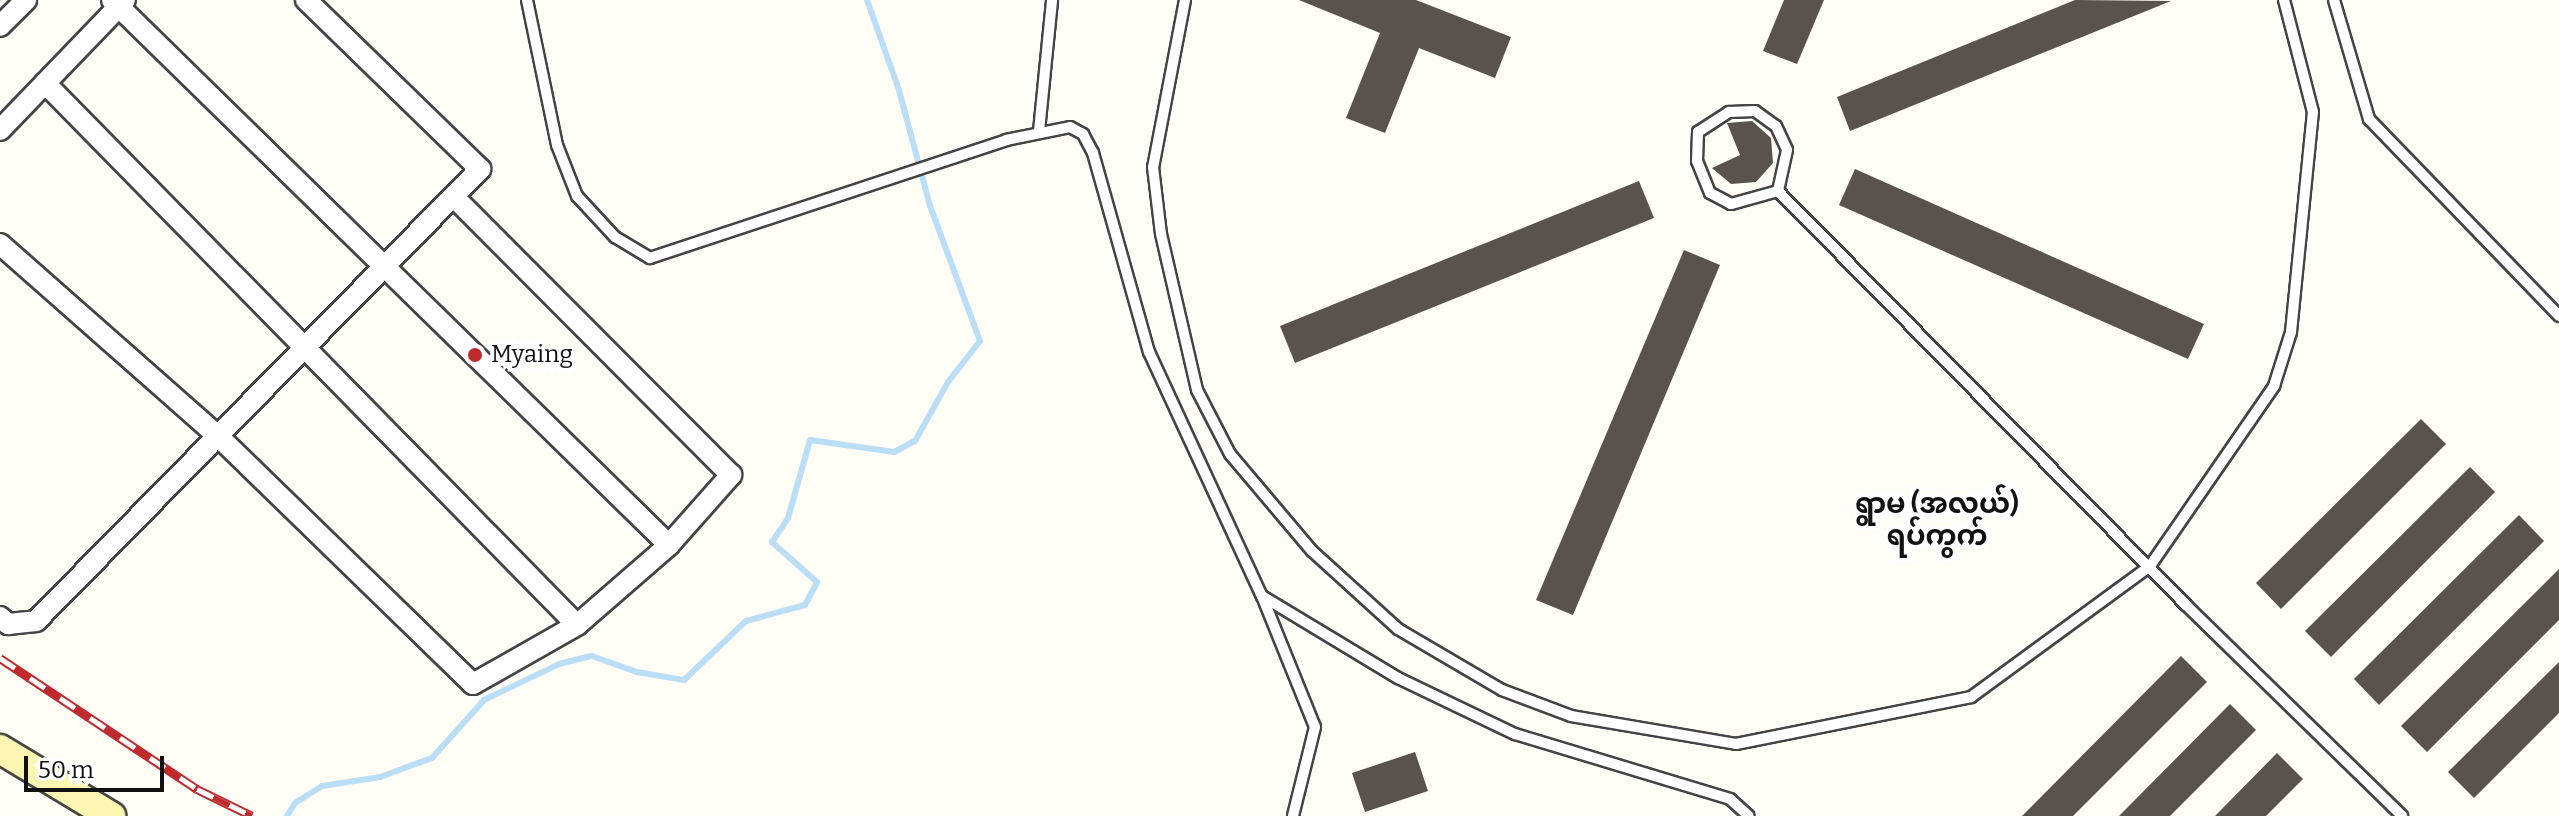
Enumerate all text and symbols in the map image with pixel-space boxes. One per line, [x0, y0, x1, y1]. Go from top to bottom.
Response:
place label: Myaing [491, 341, 573, 369]
marker: Myaing [466, 346, 484, 364]
district label: ရွာမ (အလယ်) ရပ်ကွက် [1855, 487, 2019, 553]
scale bar [28, 740, 168, 790]
text: 50 m [38, 756, 94, 784]

